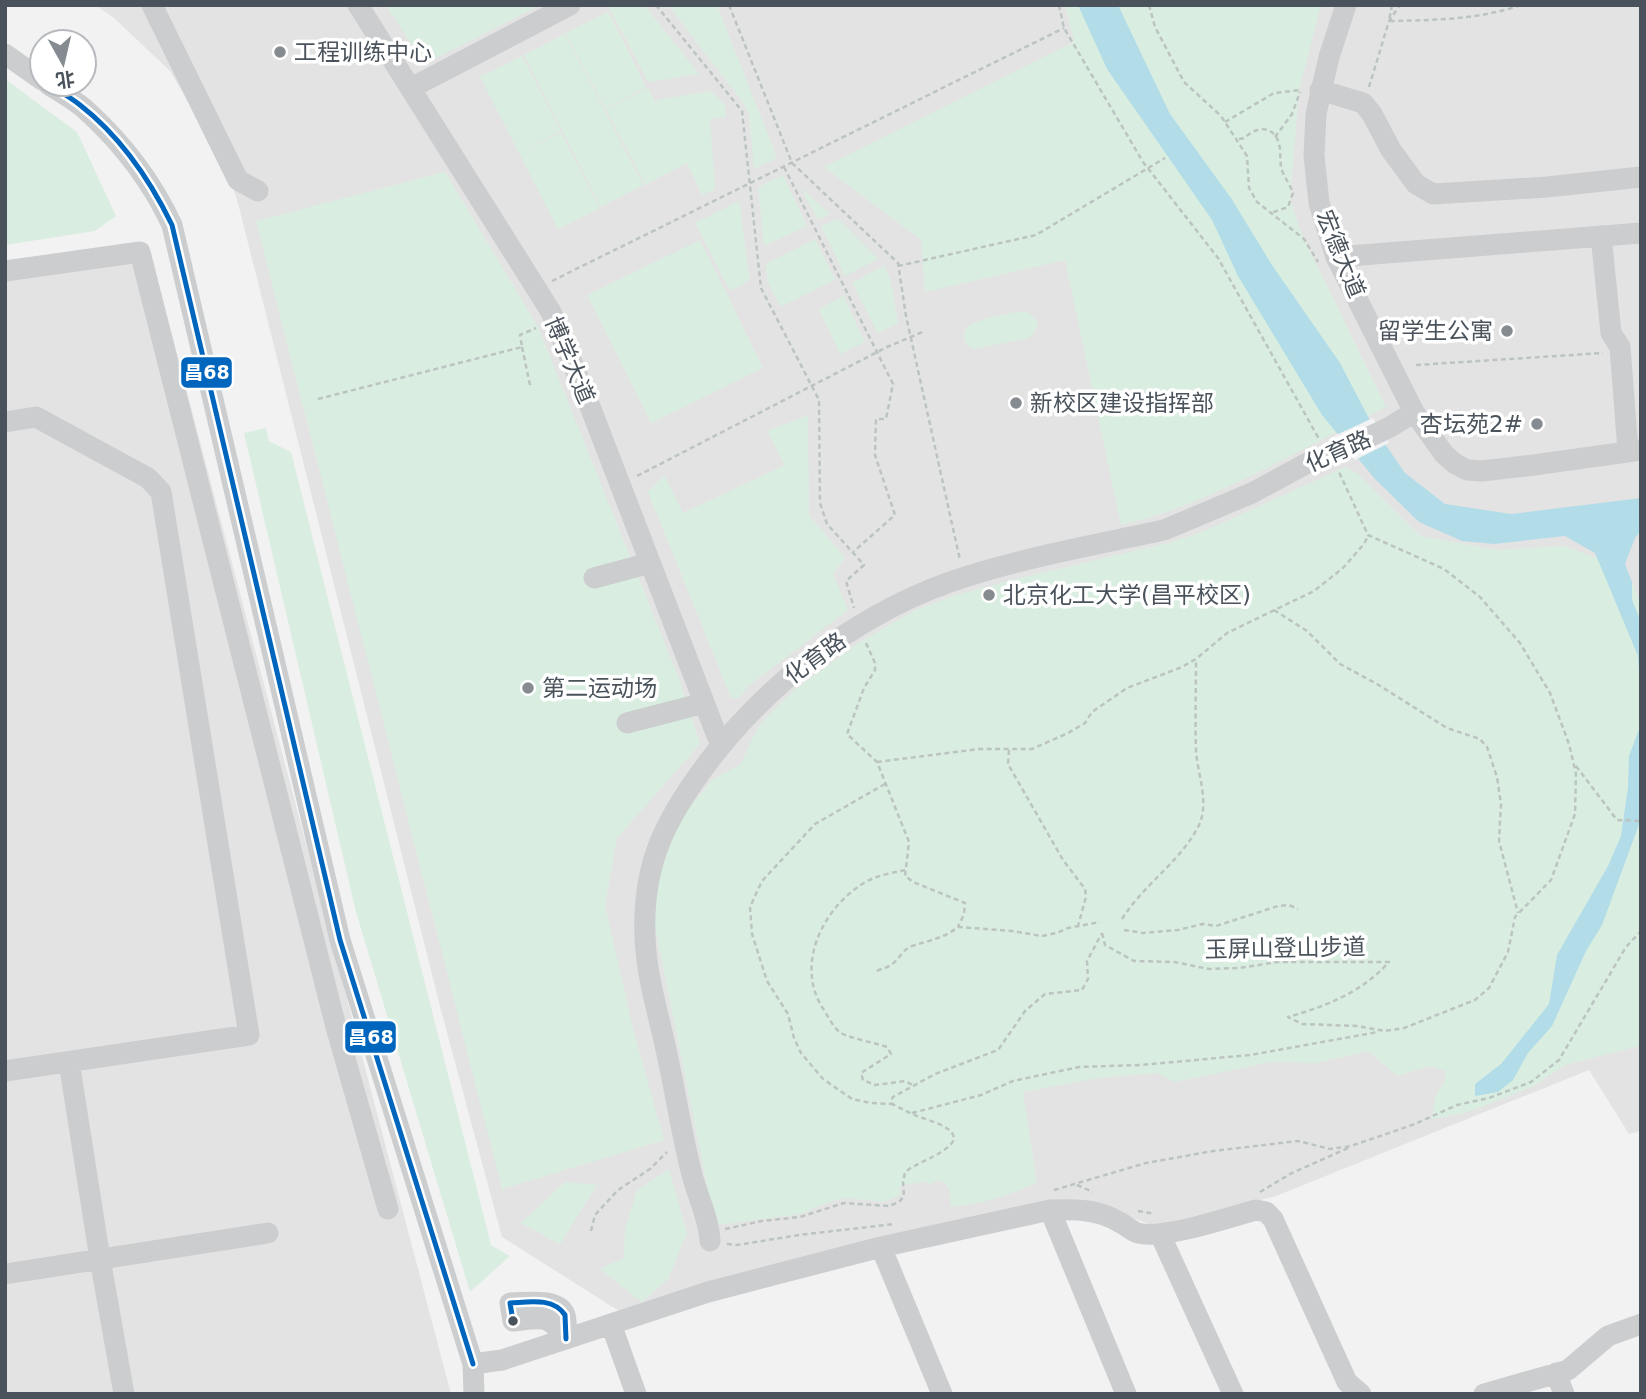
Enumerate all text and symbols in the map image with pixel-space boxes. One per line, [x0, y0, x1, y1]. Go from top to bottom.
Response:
north arrow [28, 28, 98, 98]
place label: 工程训练中心 [294, 39, 432, 65]
marker: 工程训练中心 [272, 44, 288, 60]
text: 北 [54, 68, 76, 92]
street label: 宏德大道 [1312, 206, 1370, 302]
street label: 博学大道 [540, 313, 600, 407]
place label: 留学生公寓 [1378, 318, 1493, 344]
marker: 留学生公寓 [1499, 323, 1515, 339]
line badge: 昌68 [180, 356, 233, 389]
text: 昌68 [184, 361, 230, 383]
place label: 新校区建设指挥部 [1030, 390, 1214, 416]
marker: 新校区建设指挥部 [1008, 395, 1024, 411]
place label: 杏坛苑2# [1420, 411, 1523, 437]
marker: 杏坛苑2# [1529, 416, 1545, 432]
street label: 化育路 [1301, 425, 1375, 477]
place label: 北京化工大学(昌平校区) [1003, 582, 1251, 608]
marker: 北京化工大学(昌平校区) [981, 587, 997, 603]
street label: 化育路 [779, 627, 851, 689]
place label: 第二运动场 [542, 675, 657, 701]
marker: 第二运动场 [520, 680, 536, 696]
street label: 玉屏山登山步道 [1204, 934, 1366, 962]
line badge: 昌68 [344, 1020, 397, 1054]
text: 昌68 [348, 1026, 394, 1048]
unlabelled marker [506, 1314, 520, 1328]

